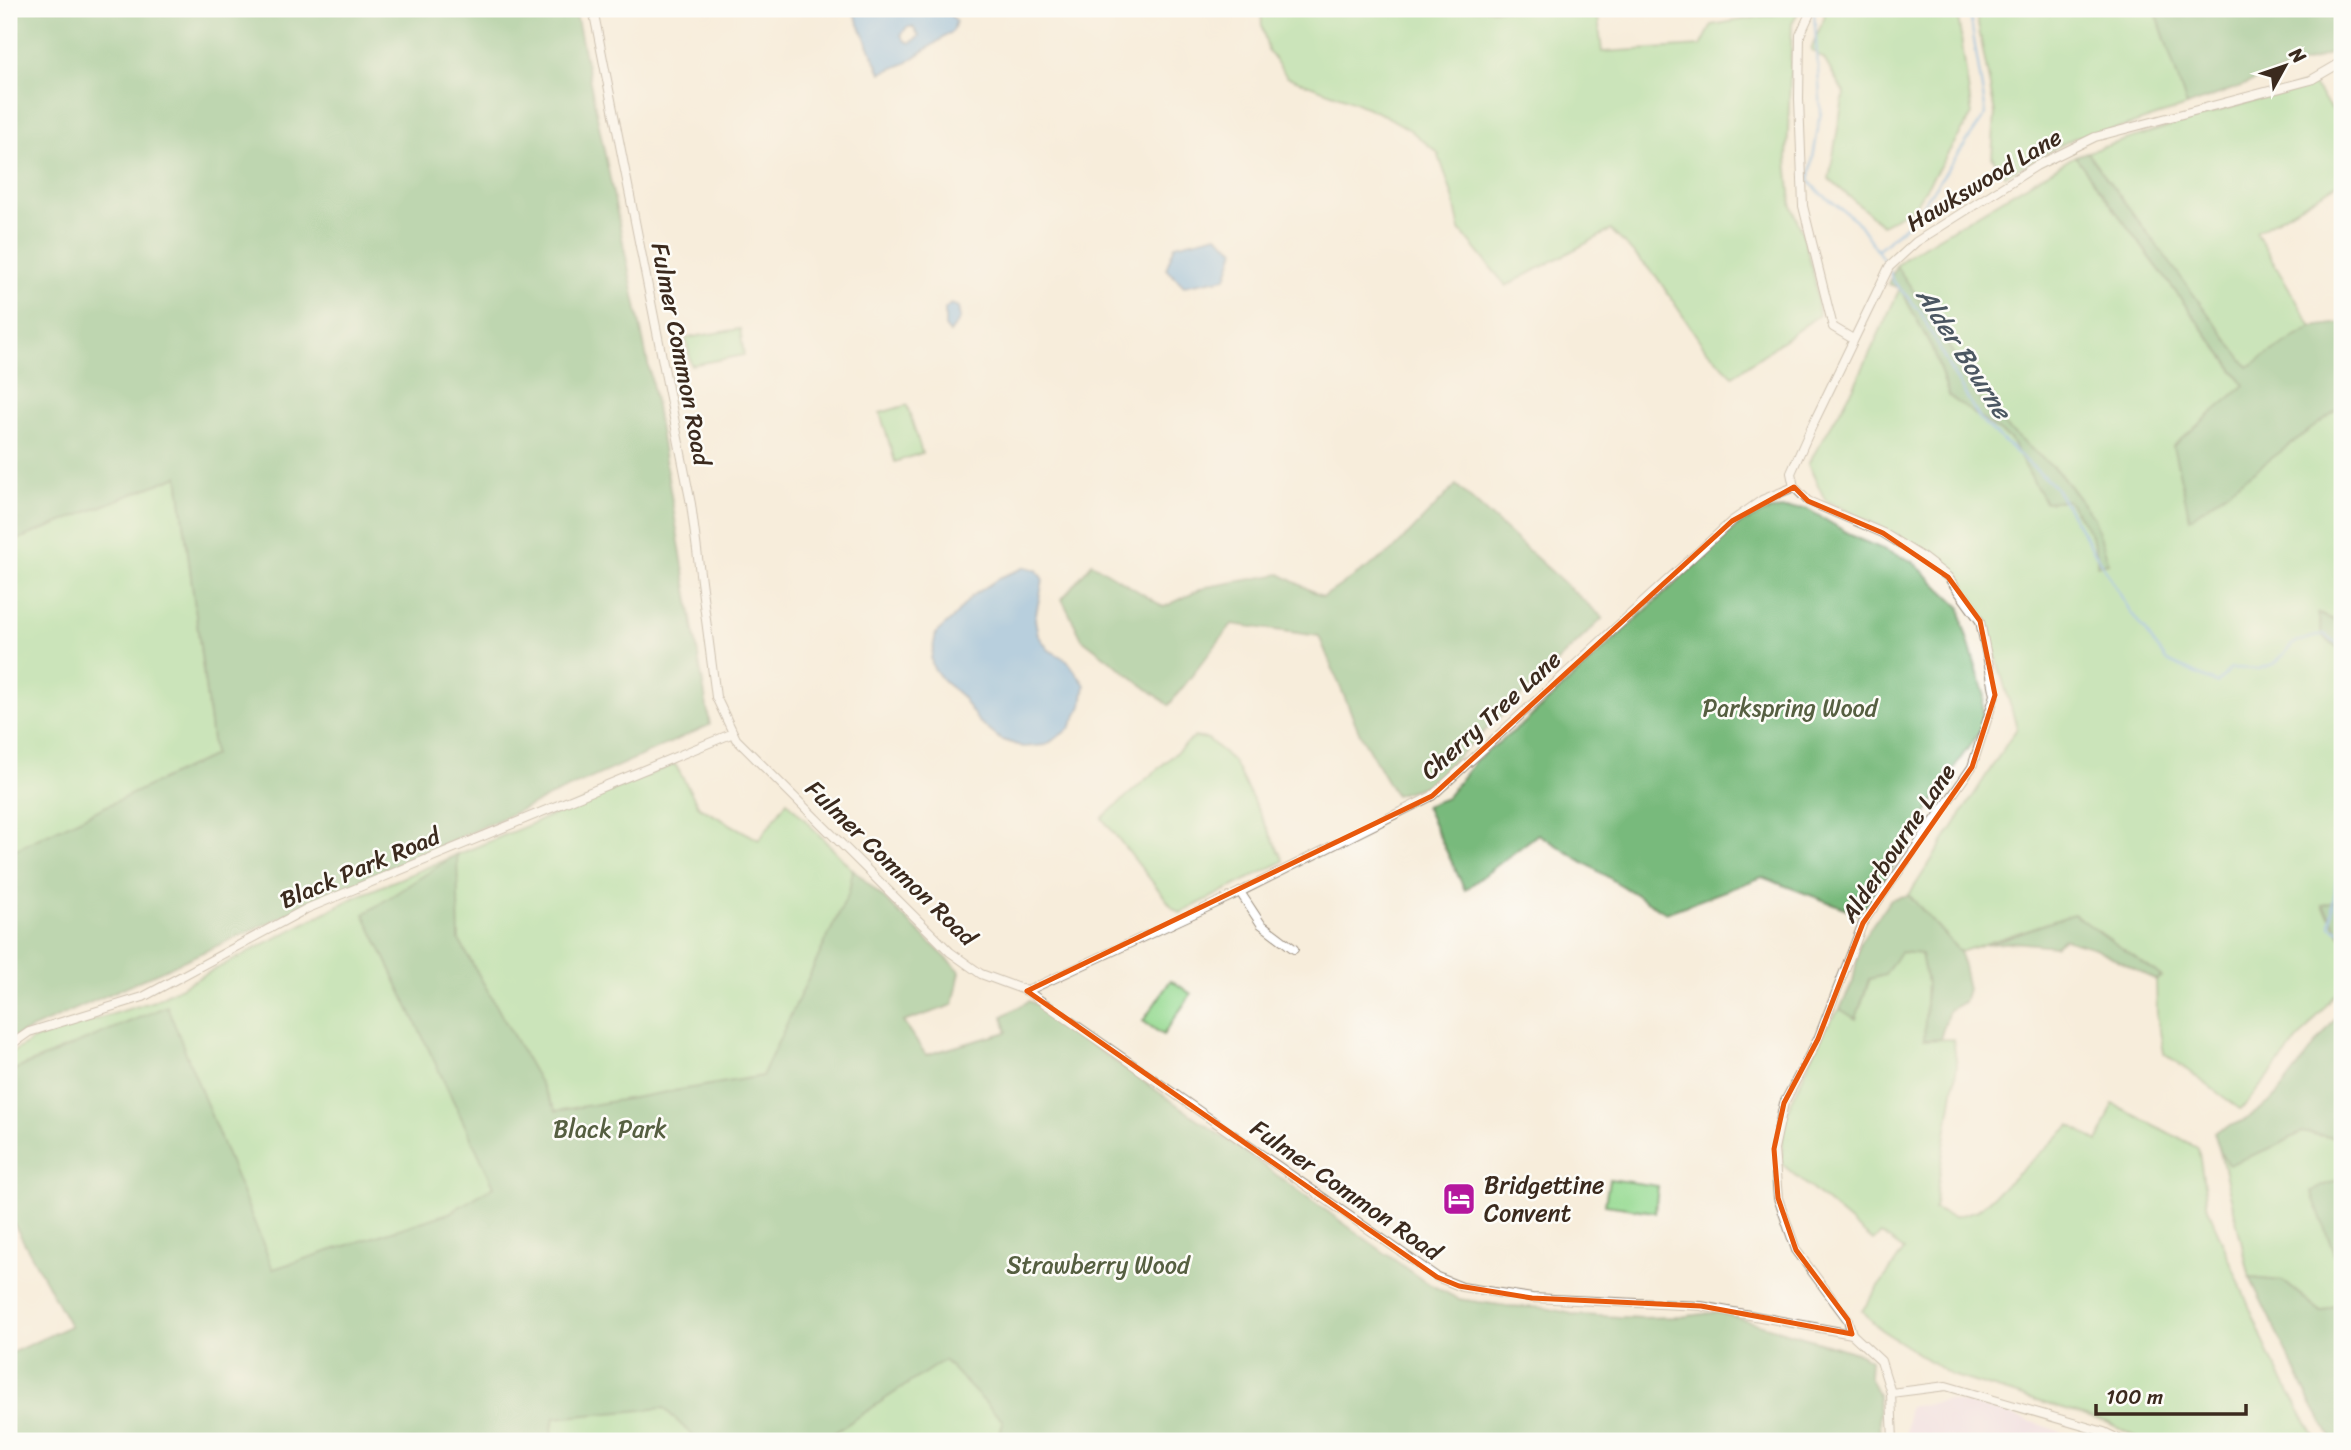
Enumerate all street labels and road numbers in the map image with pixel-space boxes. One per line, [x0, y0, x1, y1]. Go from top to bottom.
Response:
street label: Hawkswood Lane [1898, 117, 2070, 243]
street label: Fulmer Common Road [639, 239, 724, 471]
street label: Cherry Tree Lane [1411, 640, 1571, 790]
street label: Alderbourne Lane [1828, 754, 1967, 932]
street label: Fulmer Common Road [795, 769, 989, 958]
street label: Black Park Road [273, 815, 448, 921]
street label: Fulmer Common Road [1241, 1108, 1453, 1273]

